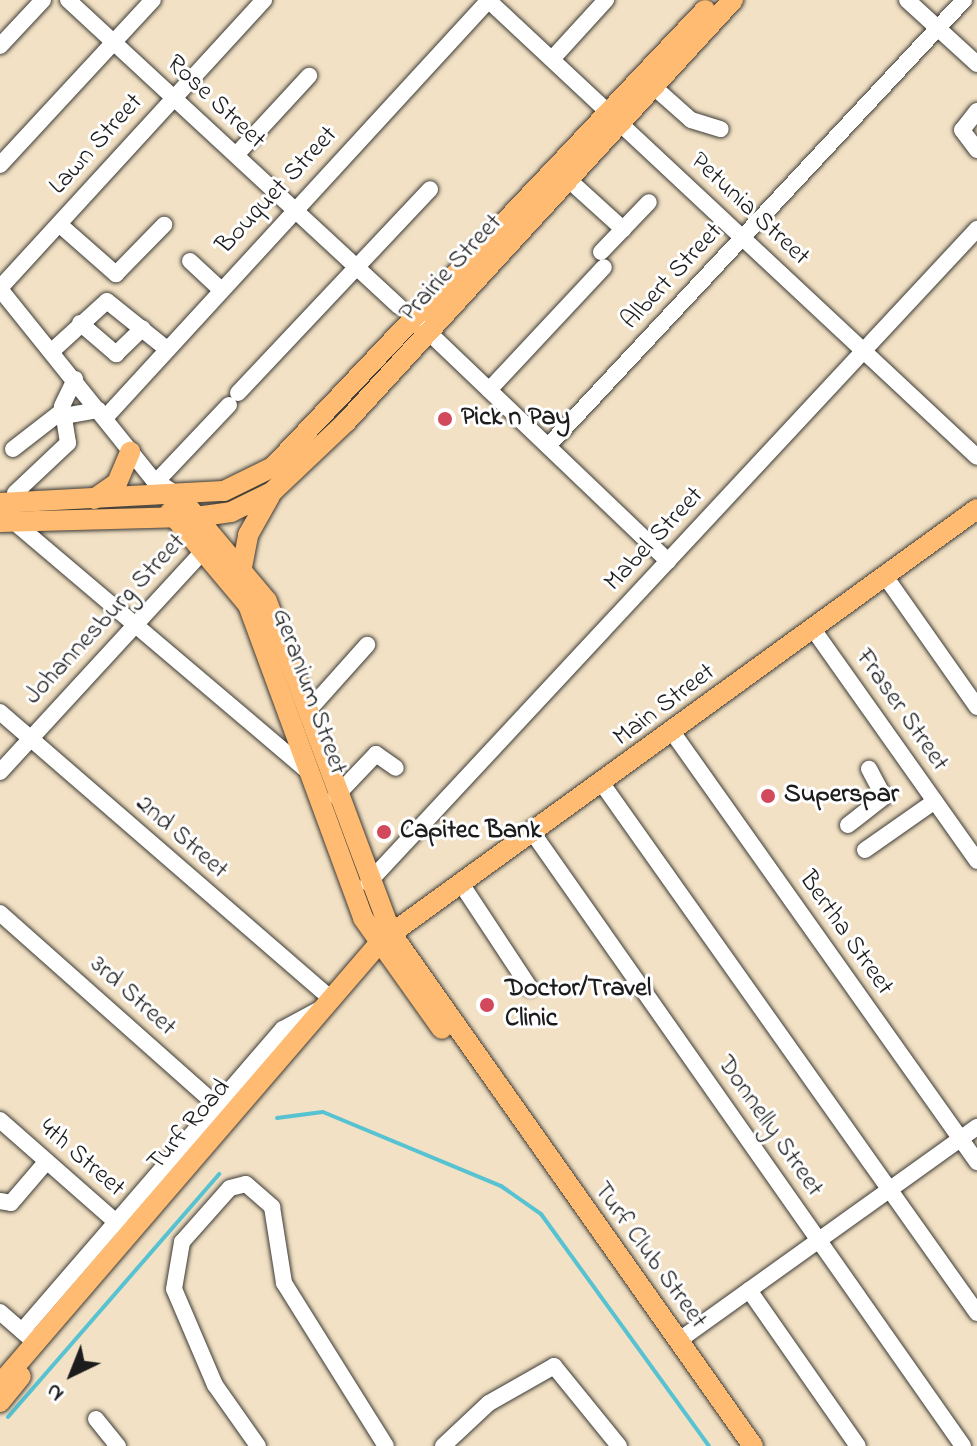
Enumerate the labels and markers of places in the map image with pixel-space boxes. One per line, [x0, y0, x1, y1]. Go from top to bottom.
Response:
place label: Pick n Pay [461, 403, 570, 435]
marker: Pick n Pay [436, 410, 454, 428]
place label: Superspar [784, 780, 899, 812]
marker: Superspar [759, 787, 777, 805]
place label: Capitec Bank [400, 816, 541, 848]
marker: Capitec Bank [375, 823, 393, 841]
place label: Doctor/Travel Clinic [505, 974, 651, 1036]
marker: Doctor/Travel Clinic [476, 994, 498, 1016]

